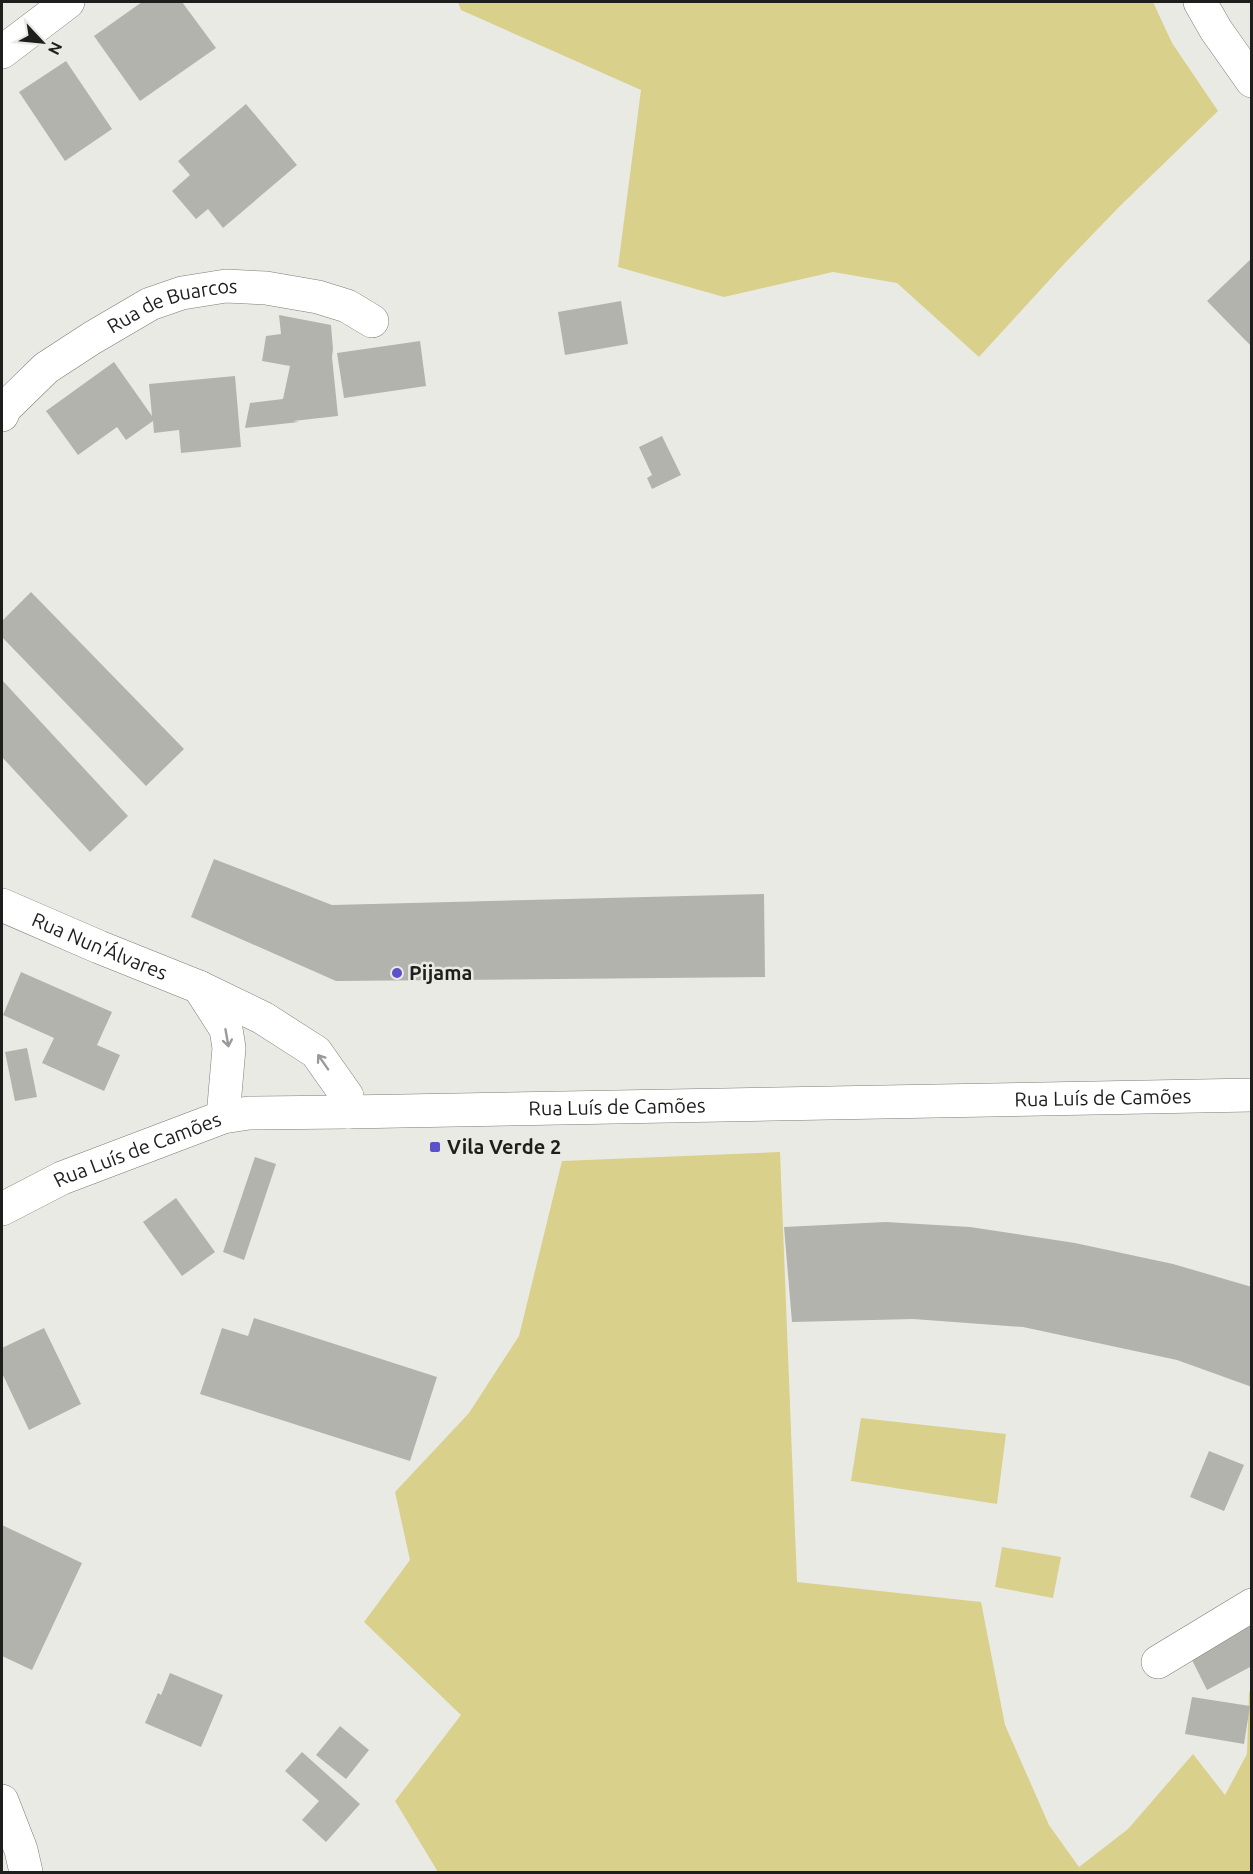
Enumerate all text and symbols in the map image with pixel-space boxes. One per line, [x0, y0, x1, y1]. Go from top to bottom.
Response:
north arrow [12, 12, 72, 72]
text: N [45, 39, 66, 58]
street label: Rua de Buarcos [103, 274, 238, 338]
street label: Rua Nun'Álvares [29, 907, 171, 984]
place label: Pijama [409, 961, 472, 984]
marker: Pijama [390, 966, 404, 980]
one-way arrow [222, 1028, 233, 1047]
one-way arrow [317, 1054, 329, 1070]
street label: Rua Luís de Camões [1014, 1084, 1192, 1110]
street label: Rua Luís de Camões [528, 1093, 706, 1120]
street label: Rua Luís de Camões [49, 1107, 224, 1191]
place label: Vila Verde 2 [447, 1135, 561, 1158]
marker: Vila Verde 2 [428, 1140, 442, 1154]

